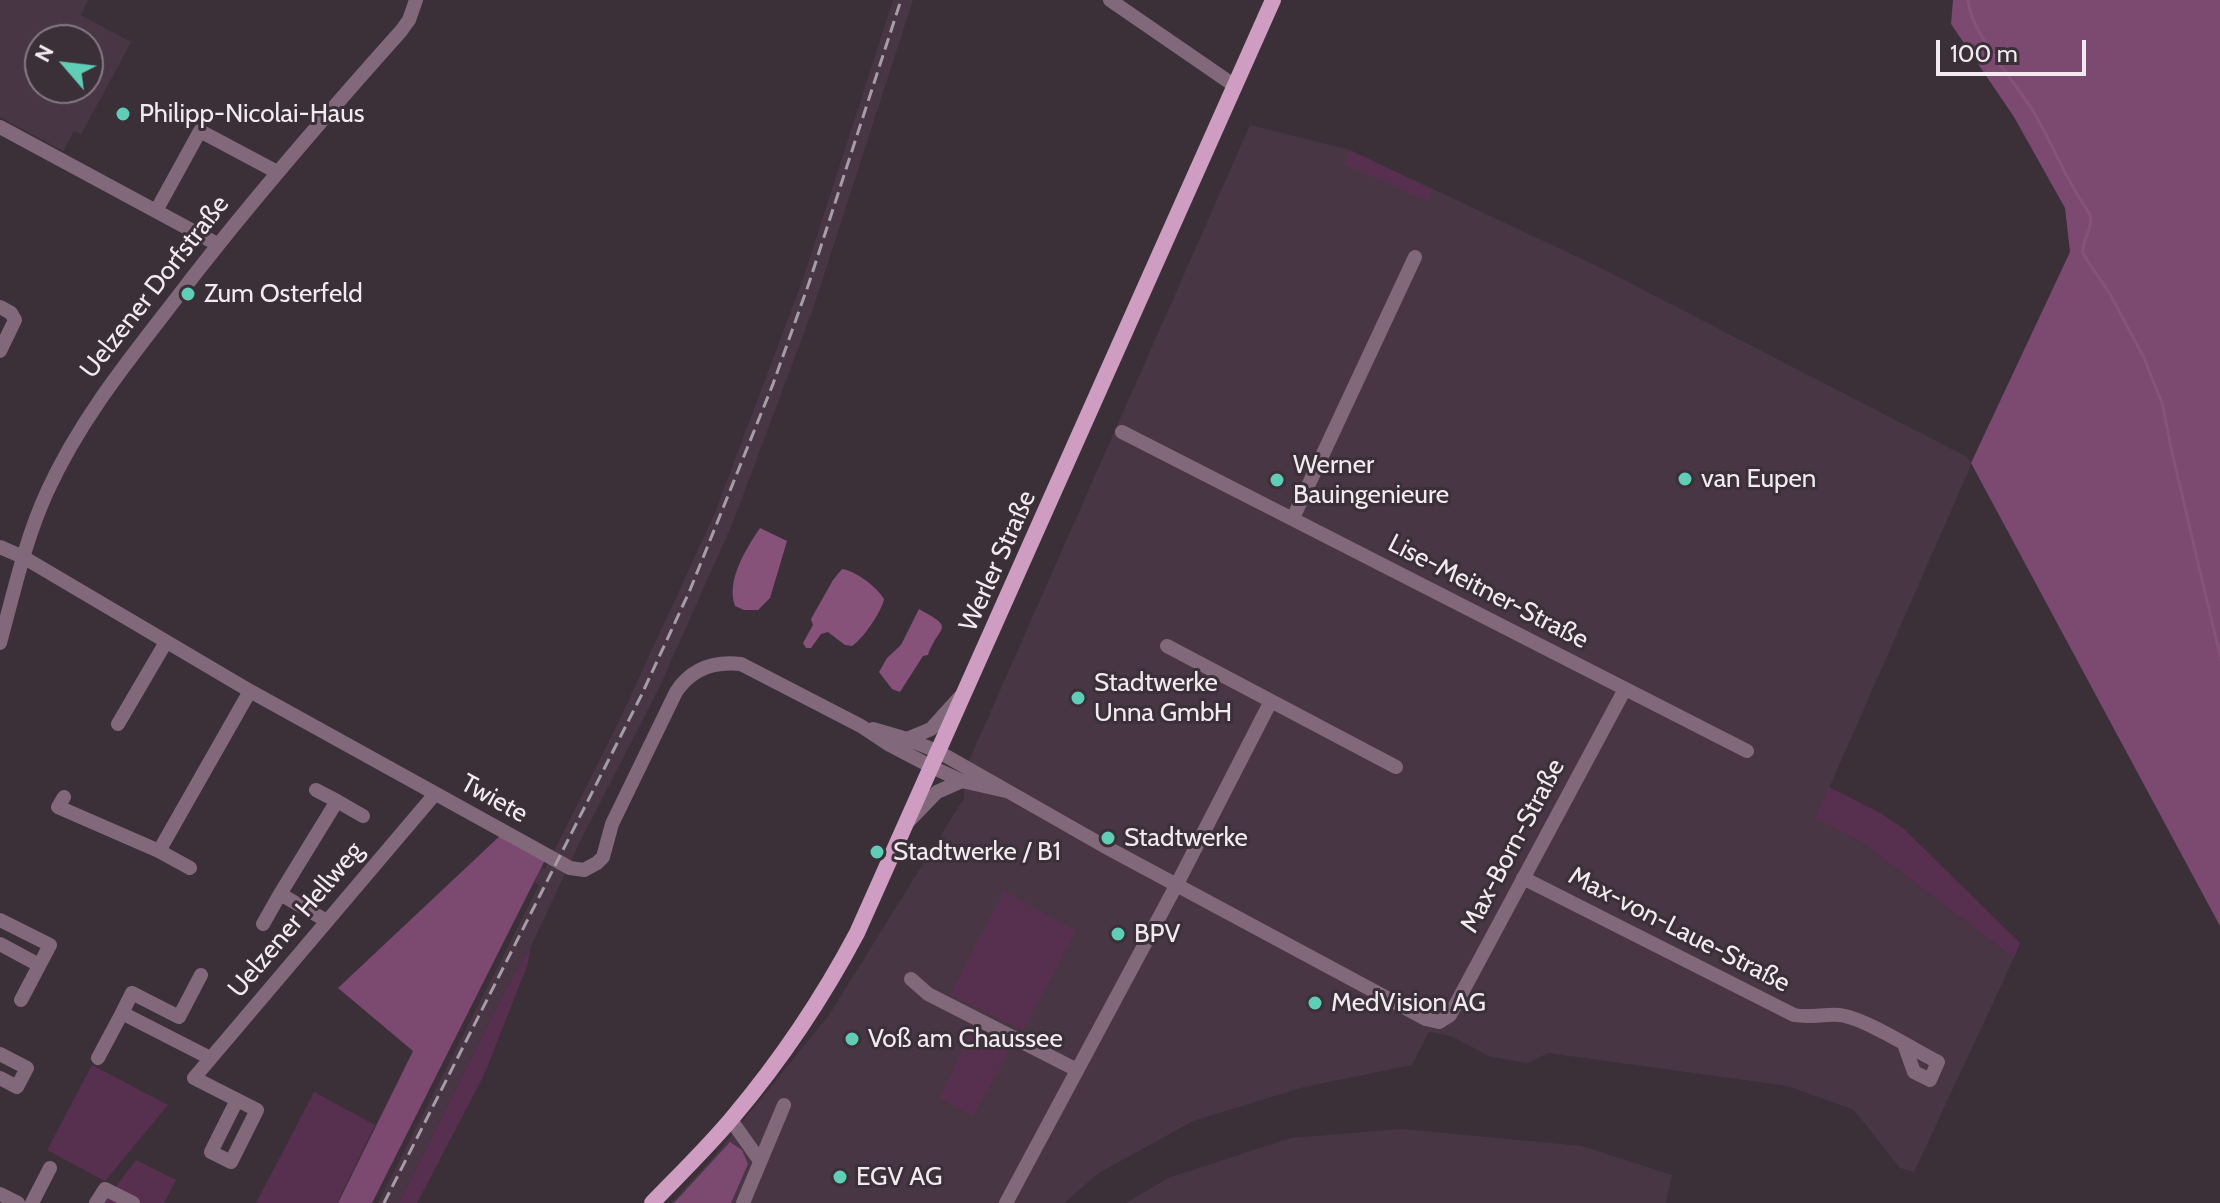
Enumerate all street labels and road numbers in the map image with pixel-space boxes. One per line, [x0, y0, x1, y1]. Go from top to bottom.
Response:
street label: Uelzener Dorfstraße [74, 189, 236, 385]
street label: Werler Straße [953, 486, 1043, 636]
street label: Lise-Meitner-Straße [1383, 528, 1593, 656]
street label: Max-Born-Straße [1454, 754, 1572, 938]
street label: Twiete [455, 768, 533, 830]
street label: Uelzener Hellweg [222, 836, 370, 1004]
street label: Max-von-Laue-Straße [1563, 861, 1795, 999]

